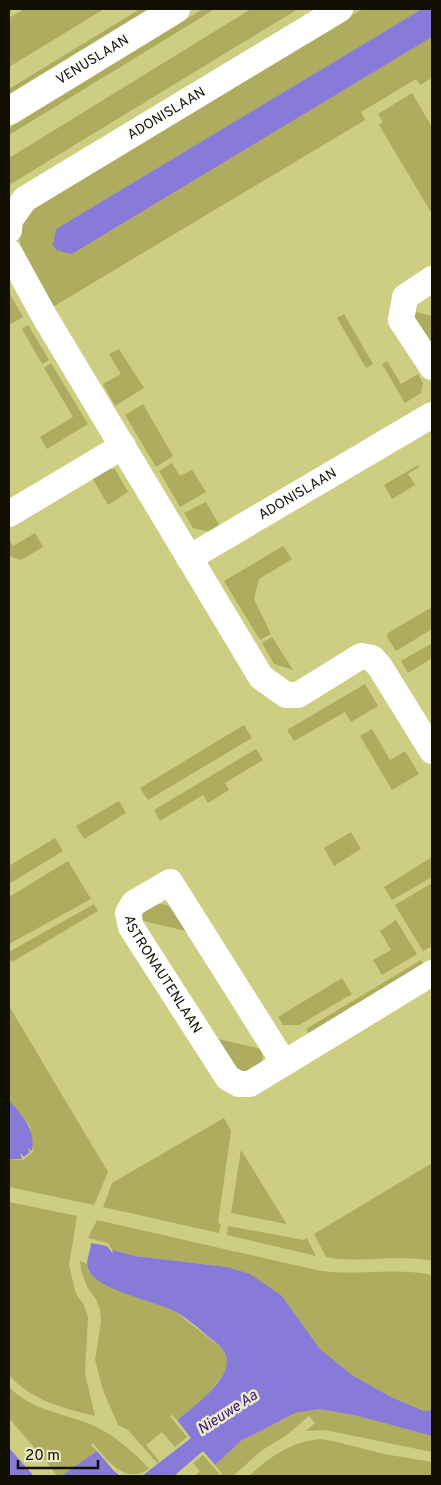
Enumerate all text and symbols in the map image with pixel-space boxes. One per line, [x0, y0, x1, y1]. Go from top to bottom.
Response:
street label: VENUSLAAN [53, 31, 132, 89]
street label: ADONISLAAN [124, 84, 208, 144]
street label: ADONISLAAN [255, 464, 340, 524]
street label: ASTRONAUTENLAAN [120, 914, 205, 1036]
water label: Nieuwe Aa [194, 1386, 262, 1439]
scale bar [18, 1438, 98, 1470]
text: 20 m [25, 1447, 60, 1466]

